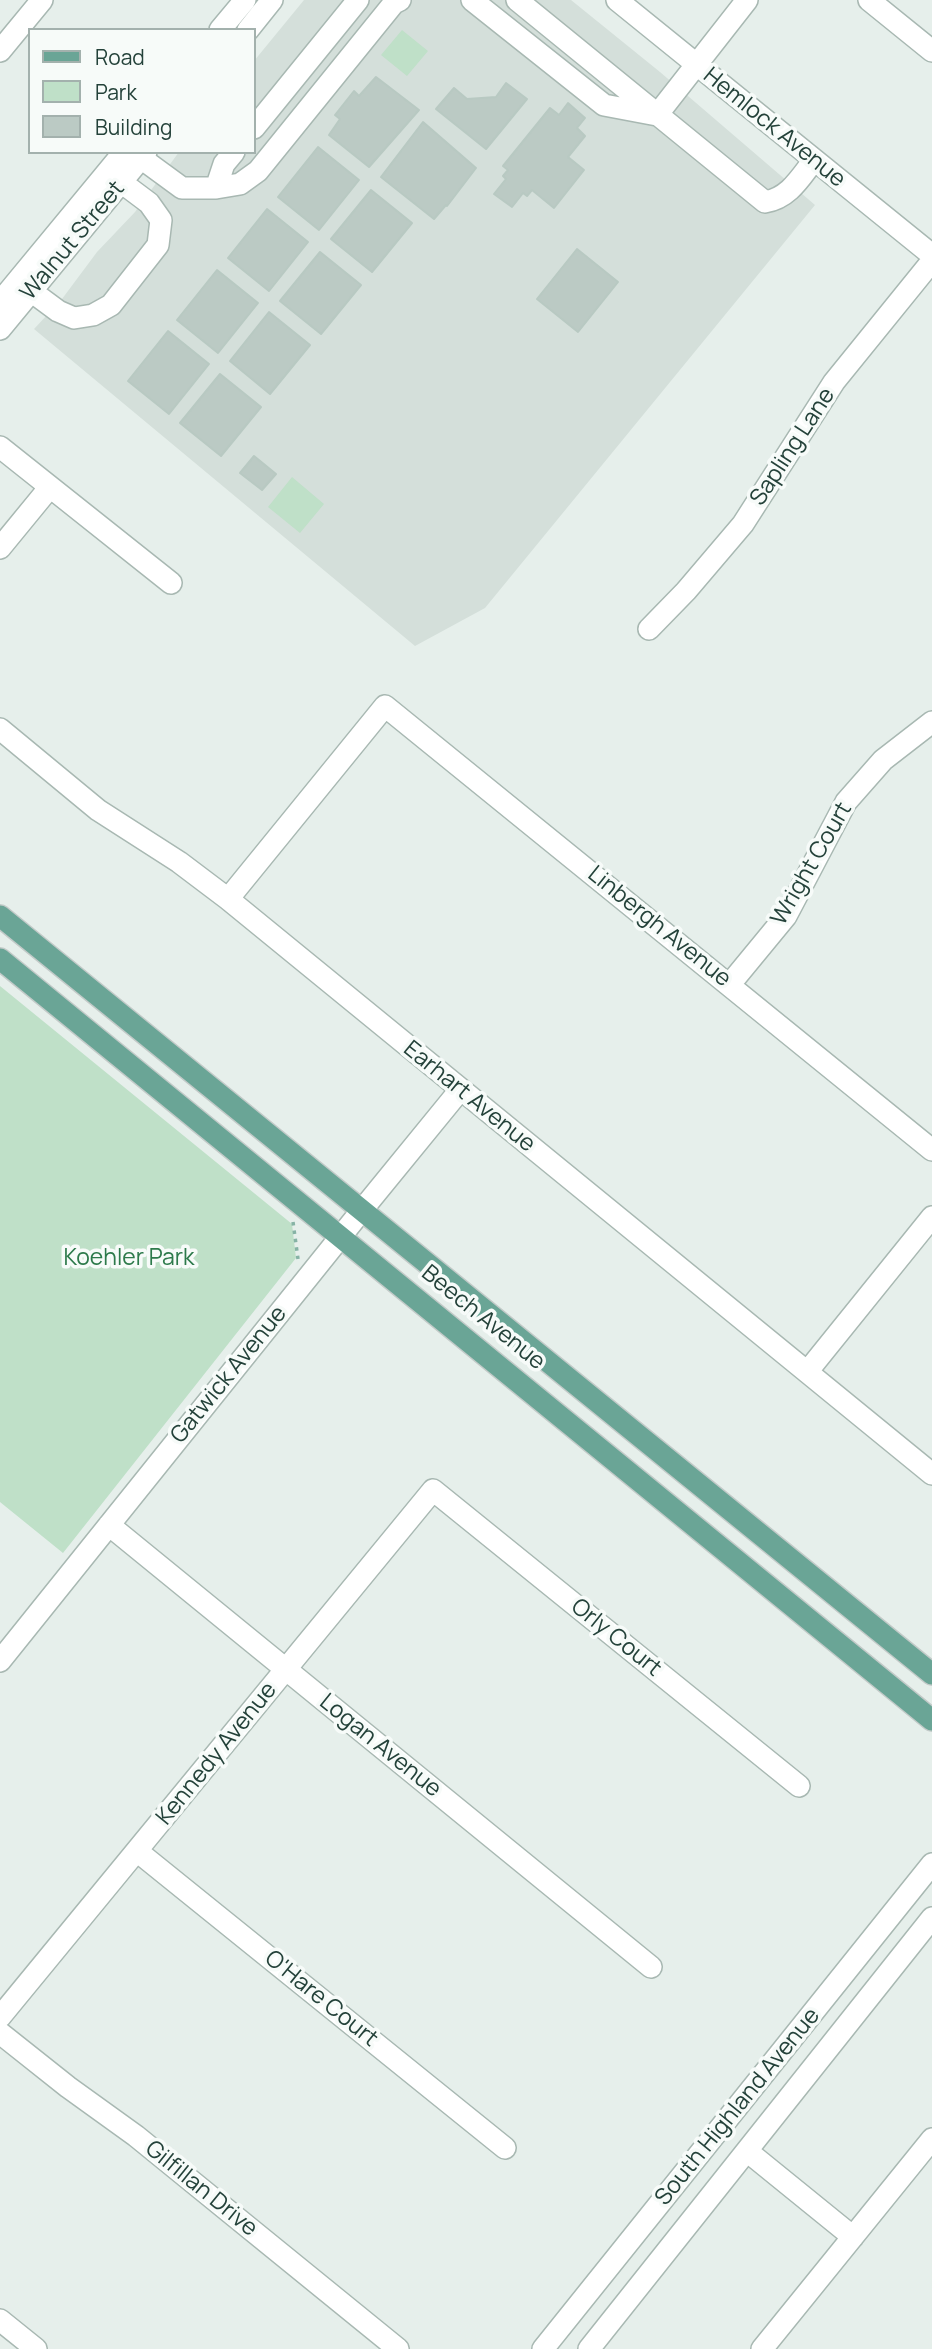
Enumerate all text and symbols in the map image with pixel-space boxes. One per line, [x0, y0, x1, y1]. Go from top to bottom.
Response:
legend [28, 28, 256, 154]
text: Road [95, 43, 145, 71]
street label: Hemlock Avenue [697, 62, 851, 194]
text: Park [95, 78, 137, 106]
text: Building [95, 113, 172, 141]
street label: Walnut Street [15, 176, 131, 306]
street label: Sapling Lane [745, 383, 841, 511]
street label: Wright Court [766, 798, 858, 930]
street label: Linbergh Avenue [582, 861, 736, 993]
street label: Earhart Avenue [398, 1035, 540, 1159]
park label: Koehler Park [64, 1245, 194, 1273]
street label: Beech Avenue [416, 1260, 550, 1376]
street label: Gatwick Avenue [165, 1301, 293, 1449]
street label: Orly Court [565, 1593, 667, 1683]
street label: Kennedy Avenue [151, 1677, 283, 1831]
street label: Logan Avenue [314, 1688, 446, 1804]
street label: O'Hare Court [259, 1945, 383, 2053]
street label: South Highland Avenue [650, 2003, 826, 2211]
street label: Gilfillan Drive [139, 2135, 263, 2243]

